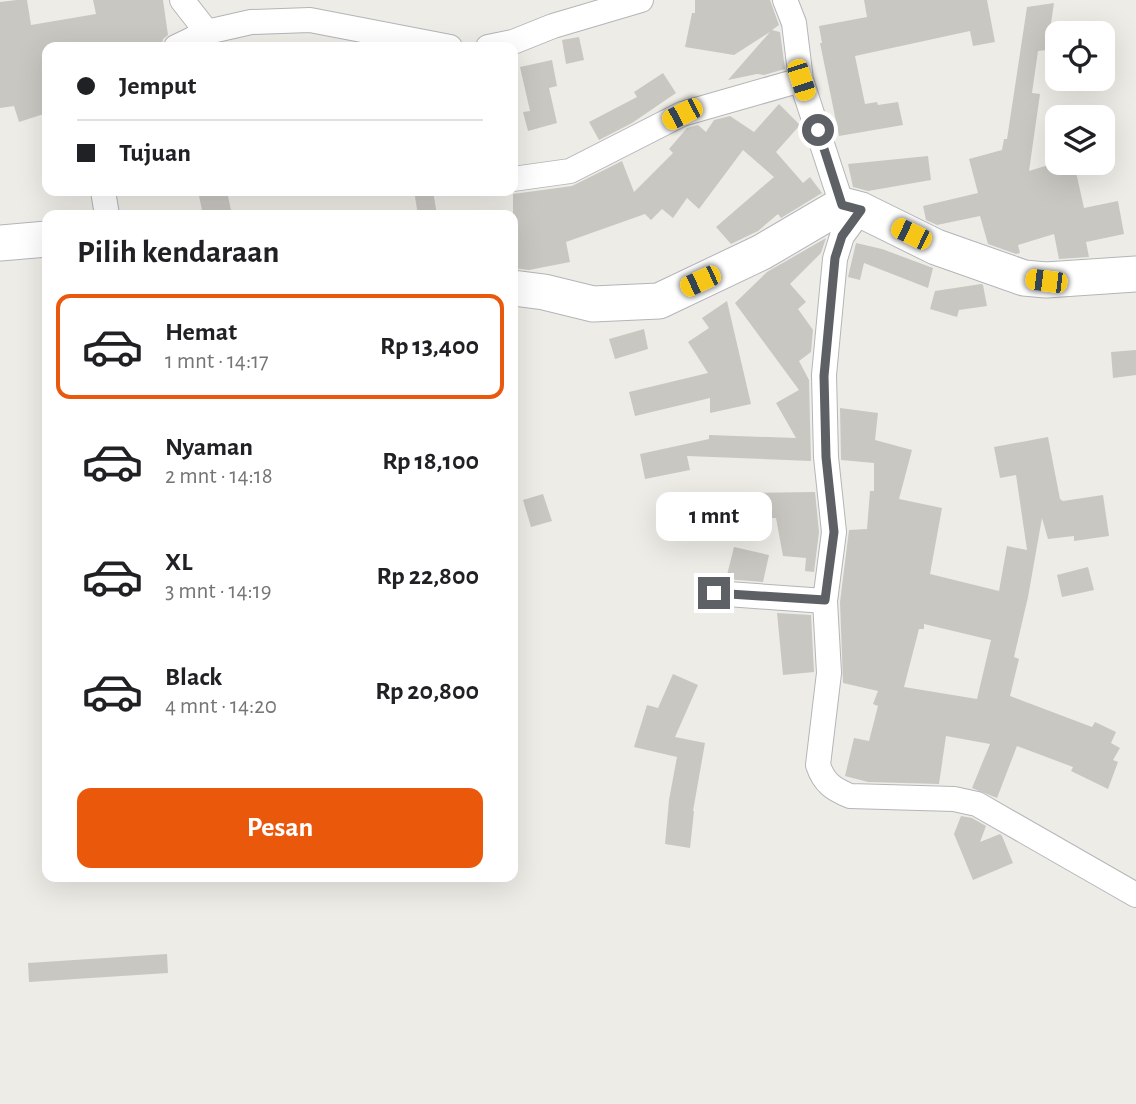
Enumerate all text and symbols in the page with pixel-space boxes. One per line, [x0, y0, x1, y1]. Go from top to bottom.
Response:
map controls [1045, 21, 1115, 175]
button: locate [1045, 21, 1115, 91]
car [785, 57, 818, 103]
text: Jemput [119, 73, 196, 99]
car [659, 95, 706, 133]
button: layers [1045, 105, 1115, 175]
route start [802, 114, 834, 146]
text: Tujuan [119, 140, 191, 166]
car [888, 215, 935, 253]
text: Pilih kendaraan [77, 236, 279, 268]
car [677, 263, 724, 299]
car [1024, 268, 1069, 294]
icon: car [81, 315, 144, 378]
text: Hemat [165, 319, 237, 345]
text: Rp 13,400 [380, 333, 479, 359]
text: 1 mnt · 14:17 [165, 350, 269, 373]
icon: car [81, 430, 144, 493]
text: Nyaman [165, 434, 253, 460]
text: Rp 18,100 [382, 448, 479, 474]
text: 2 mnt · 14:18 [165, 465, 273, 488]
callout: 1 mnt [656, 491, 772, 540]
text: 1 mnt [689, 505, 739, 528]
icon: car [81, 545, 144, 608]
text: XL [165, 549, 192, 575]
text: Rp 22,800 [376, 563, 479, 589]
route end [698, 577, 730, 609]
text: 3 mnt · 14:19 [165, 580, 271, 603]
icon: car [81, 660, 144, 723]
text: Black [165, 664, 222, 690]
text: Rp 20,800 [375, 678, 479, 704]
text: 4 mnt · 14:20 [165, 695, 277, 718]
button: Pesan [77, 788, 483, 868]

